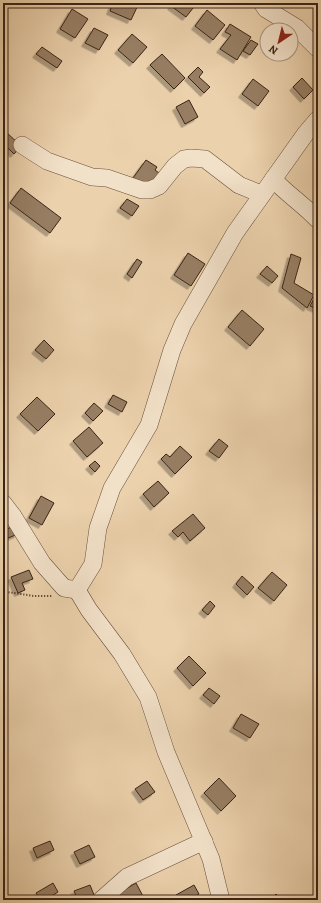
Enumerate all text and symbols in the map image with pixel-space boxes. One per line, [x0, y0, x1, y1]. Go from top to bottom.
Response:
north arrow [259, 22, 299, 62]
text: N [266, 41, 281, 58]

